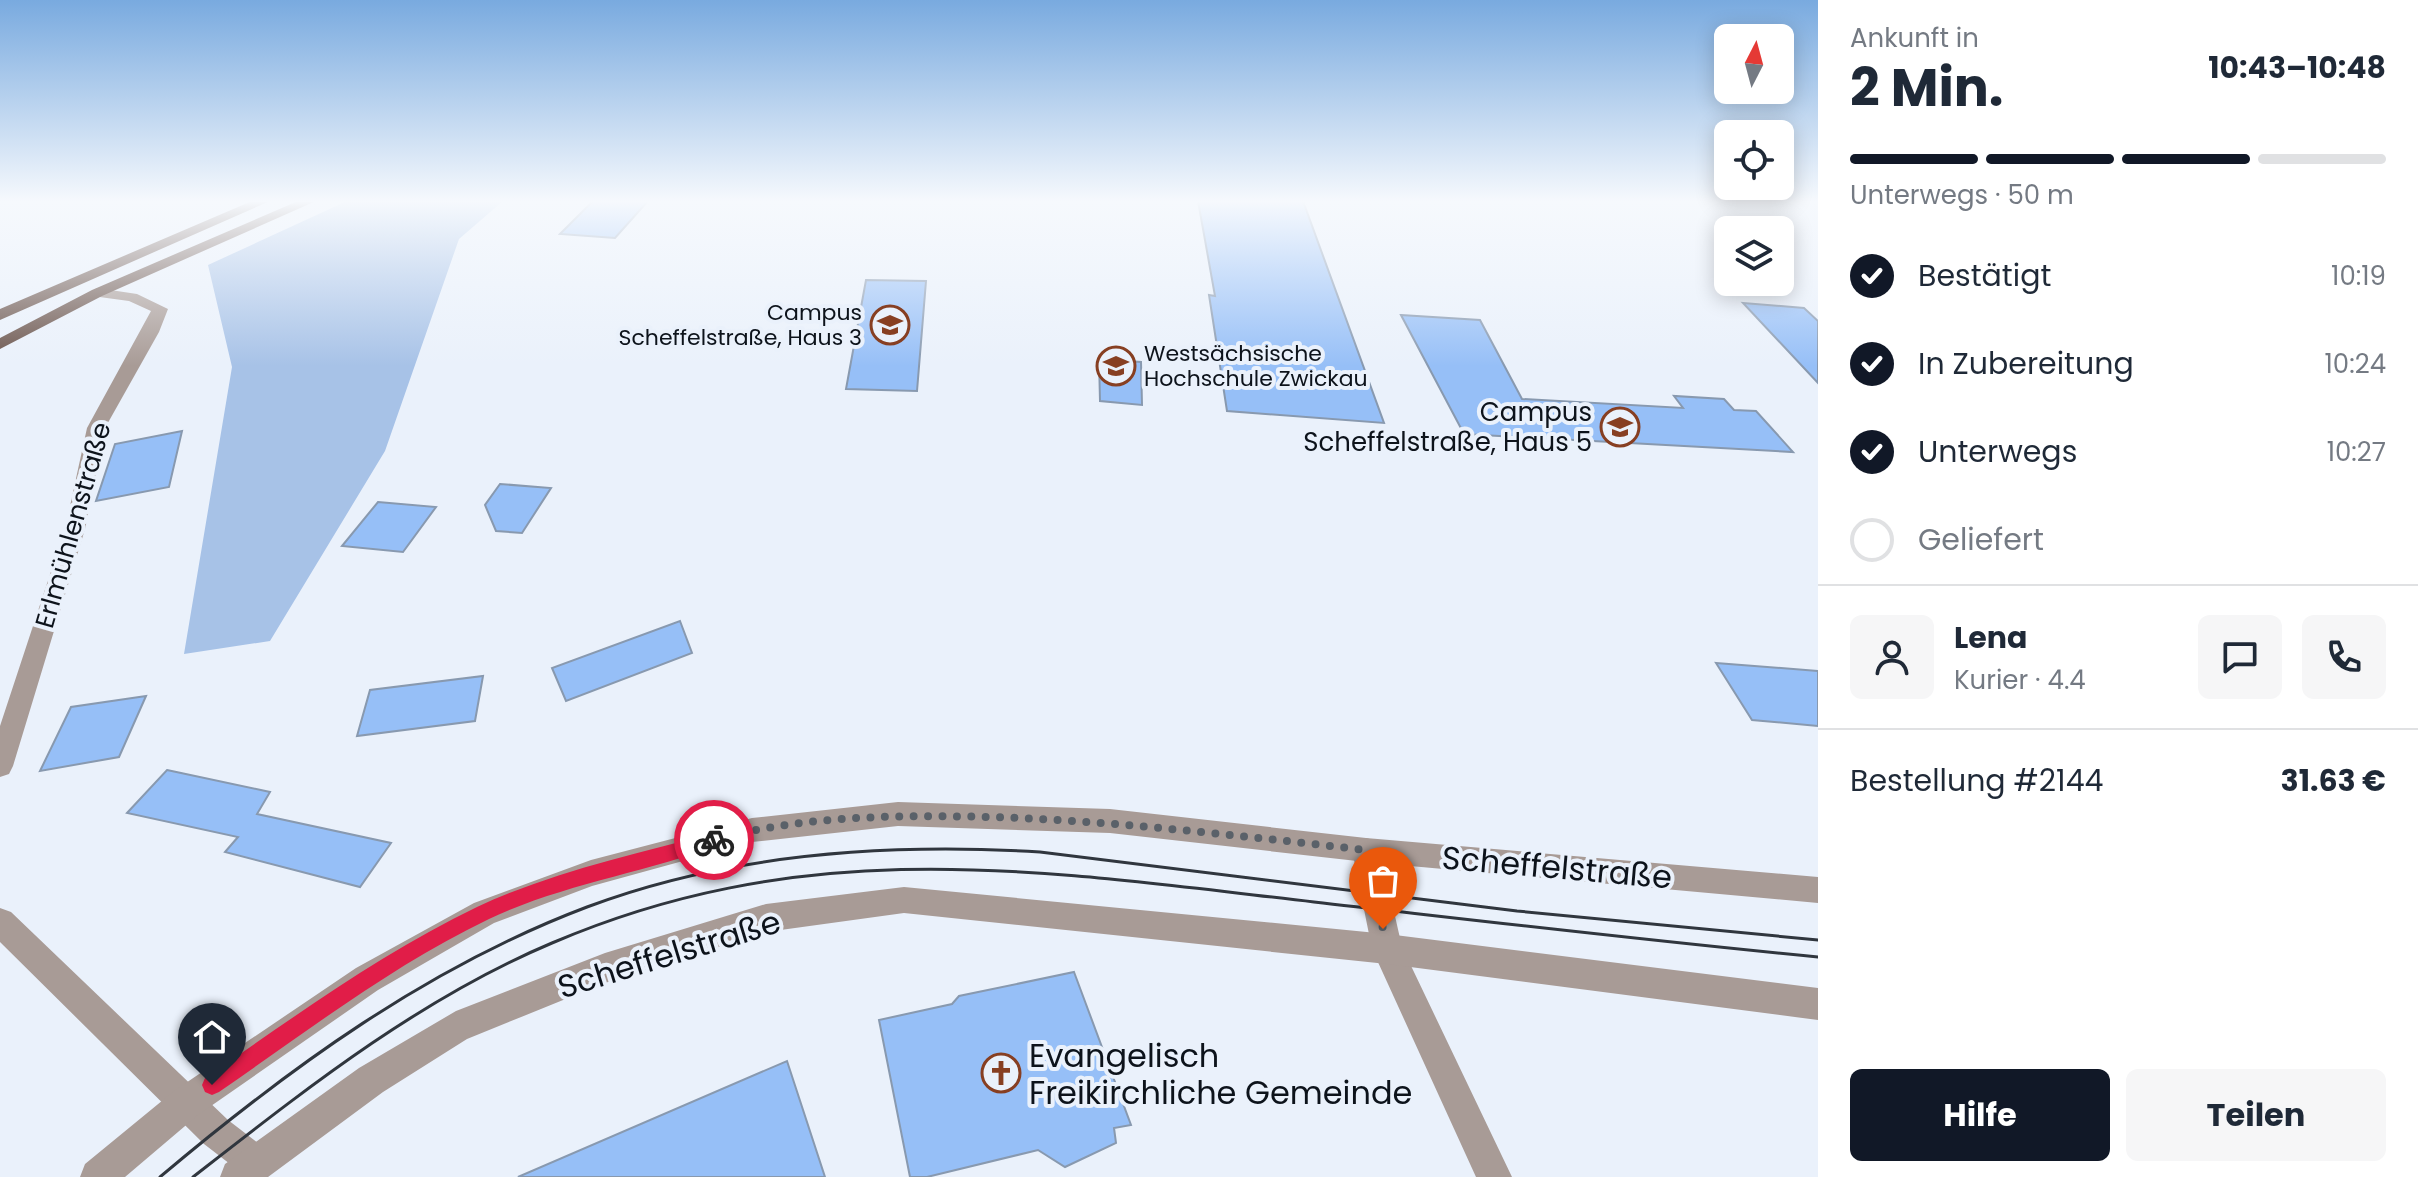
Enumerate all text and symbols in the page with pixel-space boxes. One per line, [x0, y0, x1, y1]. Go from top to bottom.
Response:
text: Ankunft in [1850, 20, 1979, 56]
north arrow [1714, 24, 1794, 104]
map controls [1714, 24, 1794, 296]
text: 10:43–10:48 [2208, 46, 2386, 89]
text: 2 Min. [1850, 51, 2004, 124]
button: locate [1714, 120, 1794, 200]
text: Unterwegs · 50 m [1850, 177, 2074, 213]
button: layers [1714, 216, 1794, 296]
icon: check [1850, 254, 1894, 298]
text: Bestätigt [1918, 254, 2051, 297]
text: 10:19 [2331, 258, 2386, 294]
place label: Campus Scheffelstraße, Haus 3 [619, 297, 862, 353]
school or university icon: Campus Scheffelstraße, Haus 3 [869, 304, 911, 346]
place label: Westsächsische Hochschule Zwickau [1144, 338, 1368, 394]
icon: check [1850, 342, 1894, 386]
text: In Zubereitung [1918, 342, 2134, 385]
school or university icon: Westsächsische Hochschule Zwickau [1095, 345, 1137, 387]
text: 10:24 [2325, 346, 2386, 382]
place label: Campus Scheffelstraße, Haus 5 [1303, 394, 1592, 460]
school or university icon: Campus Scheffelstraße, Haus 5 [1599, 406, 1641, 448]
street label: Erlmühlenstraße [26, 418, 120, 632]
icon: check [1850, 430, 1894, 474]
text: Unterwegs [1918, 430, 2077, 473]
text: 10:27 [2327, 434, 2386, 470]
text: Geliefert [1918, 518, 2044, 561]
button: person [1850, 615, 1934, 699]
button: chat [2198, 615, 2282, 699]
button: phone [2302, 615, 2386, 699]
text: Lena [1954, 616, 2027, 659]
text: Kurier · 4.4 [1954, 662, 2086, 698]
text: Bestellung #2144 [1850, 759, 2103, 802]
text: 31.63 € [2281, 759, 2386, 802]
courier [674, 800, 754, 880]
icon: bike [692, 818, 736, 862]
street label: Scheffelstraße [1440, 835, 1674, 899]
pin [1349, 847, 1417, 929]
icon: bag [1361, 859, 1405, 903]
street label: Scheffelstraße [552, 899, 786, 1009]
pin [178, 1003, 246, 1085]
icon: home [190, 1015, 234, 1059]
place label: Evangelisch Freikirchliche Gemeinde [1029, 1033, 1412, 1115]
church icon: Evangelisch Freikirchliche Gemeinde [980, 1052, 1022, 1094]
button: Hilfe [1850, 1069, 2110, 1161]
button: Teilen [2126, 1069, 2386, 1161]

